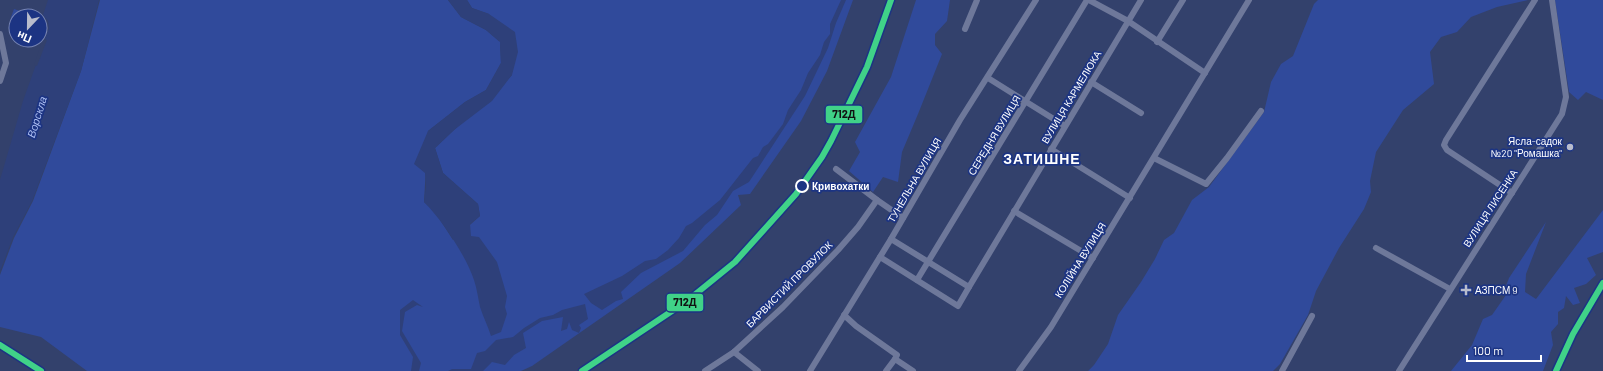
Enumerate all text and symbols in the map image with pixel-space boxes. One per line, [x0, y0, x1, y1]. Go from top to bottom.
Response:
north arrow [8, 8, 48, 48]
text: Пн [15, 29, 33, 46]
street label: ВУЛИЦЯ КАРМЕЛЮКА [1039, 48, 1104, 146]
street label: СЕРЕДНЯ ВУЛИЦЯ [965, 93, 1023, 177]
water label: Ворскла [24, 95, 49, 139]
line badge: 712Д [825, 105, 863, 124]
text: 712Д [832, 107, 856, 120]
street label: ТУНЕЛЬНА ВУЛИЦЯ [885, 135, 943, 225]
place label: Ясла-садок №20 "Ромашка" [1491, 135, 1563, 159]
marker: Ясла-садок №20 "Ромашка" [1565, 142, 1575, 152]
district label: ЗАТИШНЕ [1003, 150, 1081, 167]
street label: ВУЛИЦЯ ЛИСЕНКА [1460, 167, 1520, 249]
marker: Кривохатки [795, 179, 809, 193]
place label: Кривохатки [812, 180, 869, 192]
street label: КОЛІЙНА ВУЛИЦЯ [1052, 220, 1108, 300]
street label: БАРВИСТИЙ ПРОВУЛОК [743, 238, 835, 330]
marker: АЗПСМ 9 [1460, 284, 1472, 296]
place label: АЗПСМ 9 [1475, 284, 1517, 296]
line badge: 712Д [666, 293, 704, 312]
text: 712Д [673, 295, 697, 308]
scale bar [1467, 337, 1541, 363]
text: 100 m [1473, 343, 1503, 357]

